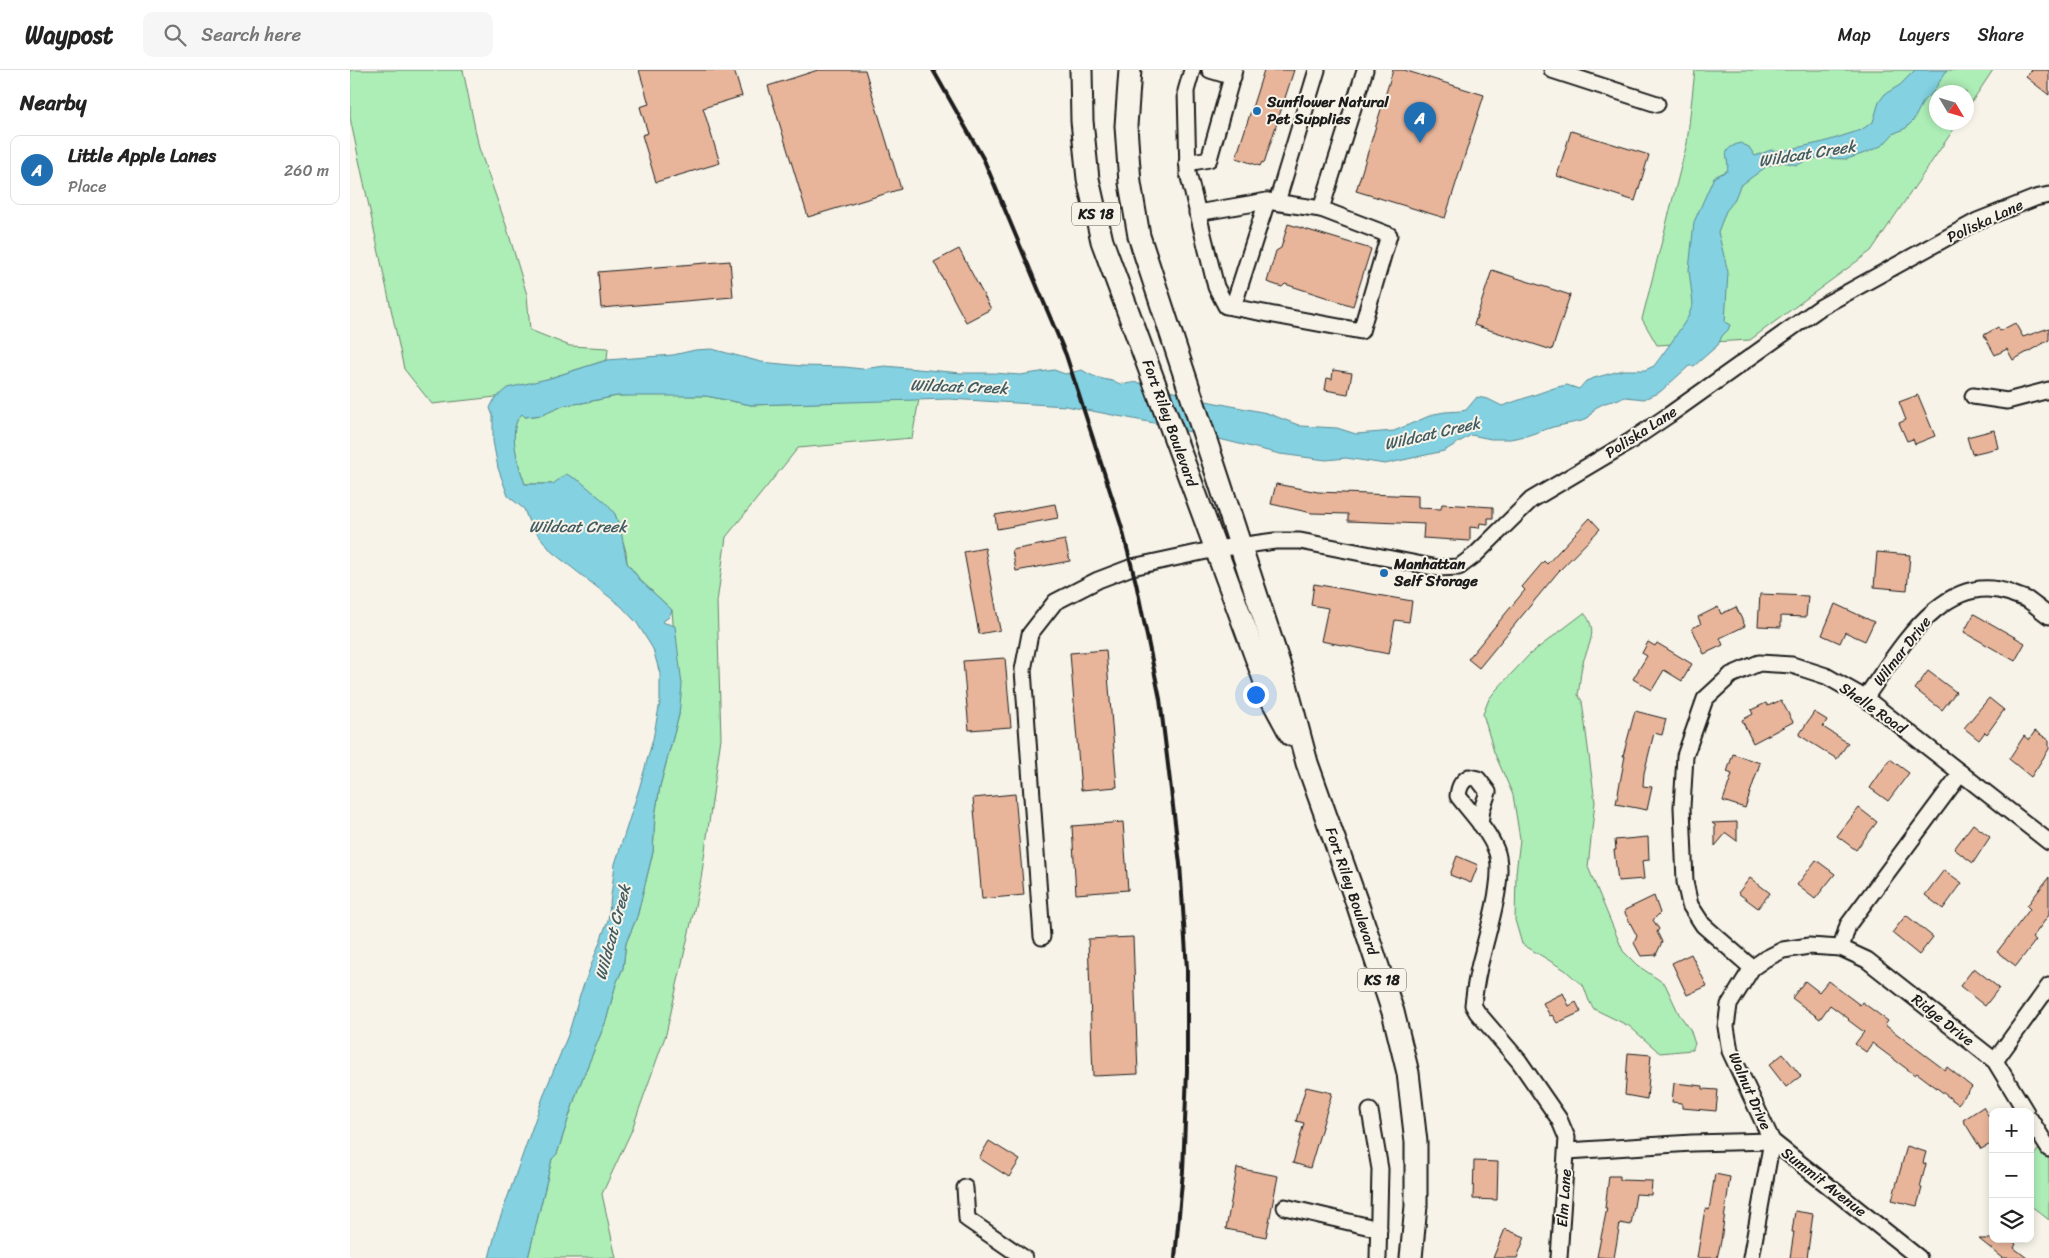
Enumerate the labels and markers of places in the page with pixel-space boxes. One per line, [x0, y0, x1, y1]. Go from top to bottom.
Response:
place label: Sunflower Natural Pet Supplies [1266, 89, 1389, 132]
pin: A [1404, 102, 1436, 143]
marker: Sunflower Natural Pet Supplies [1251, 105, 1263, 117]
place label: Manhattan Self Storage [1393, 551, 1478, 594]
marker: Manhattan Self Storage [1378, 567, 1390, 579]

